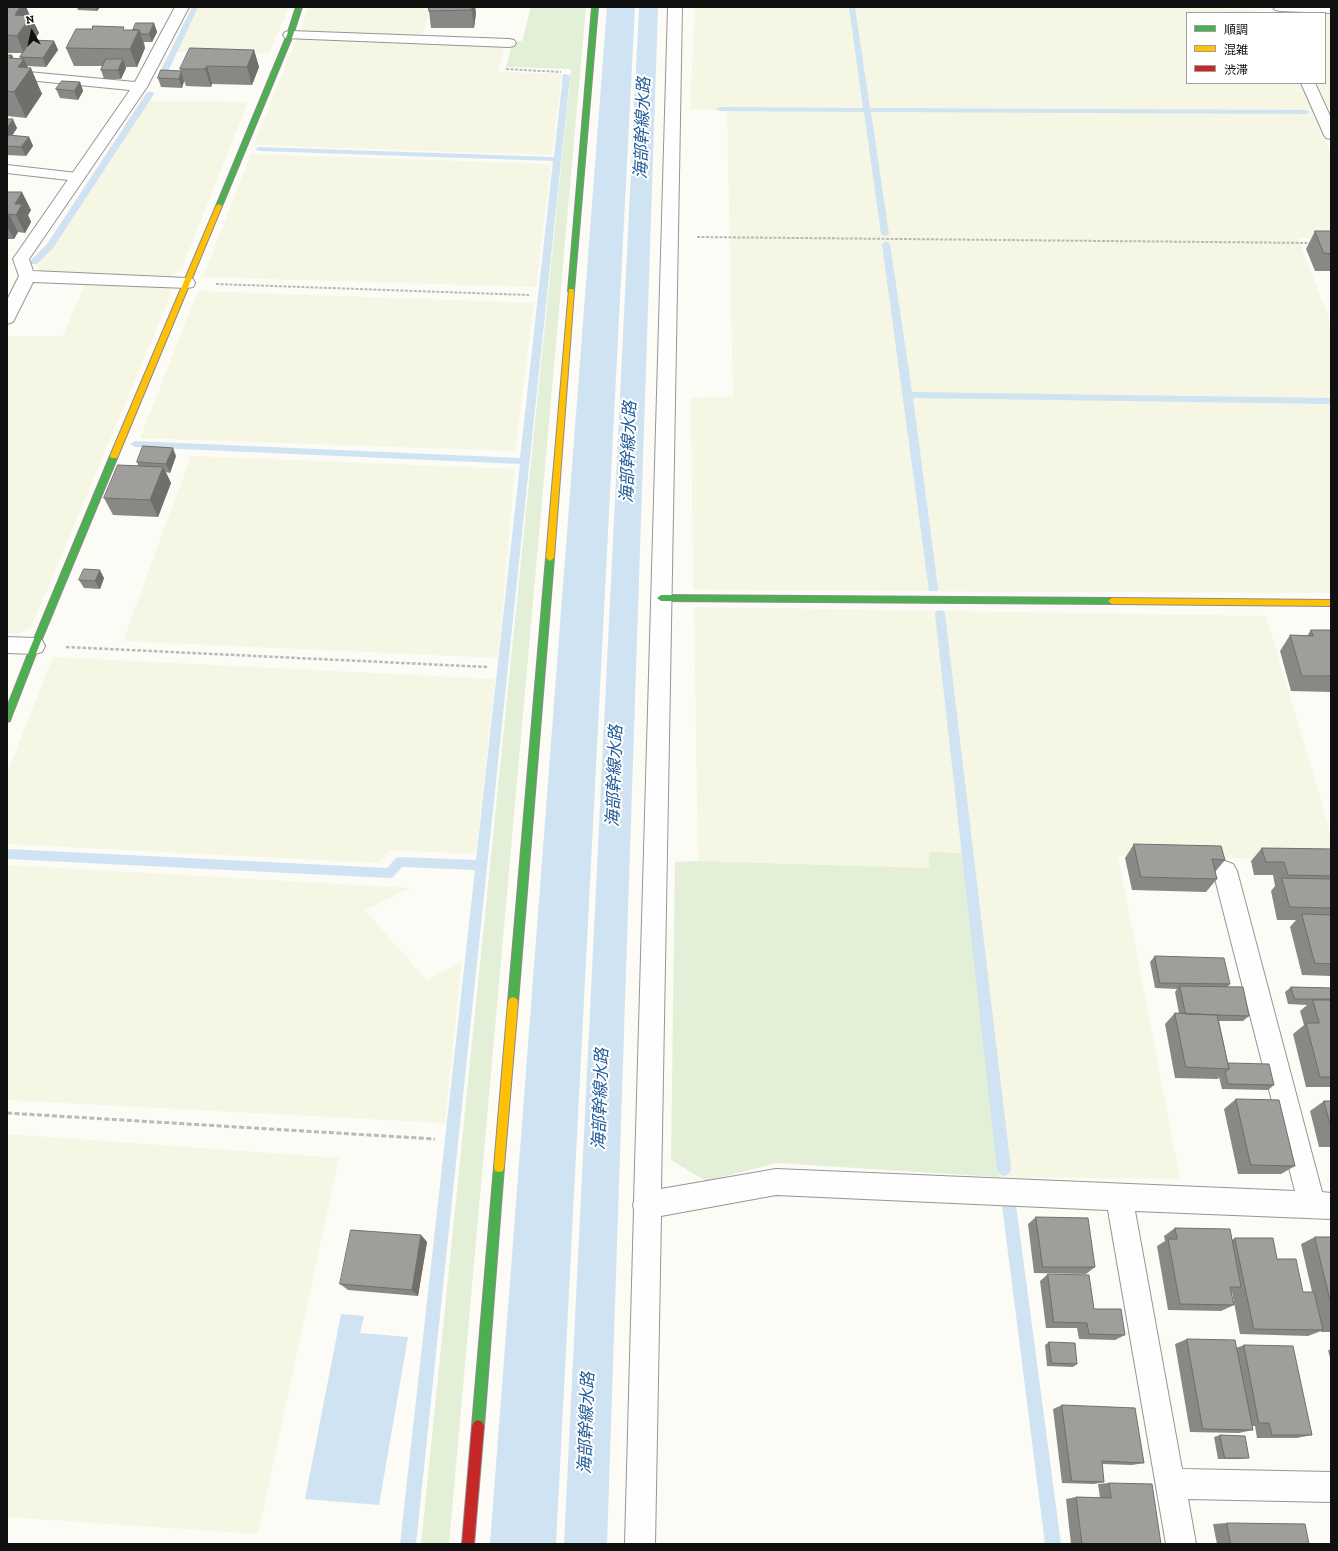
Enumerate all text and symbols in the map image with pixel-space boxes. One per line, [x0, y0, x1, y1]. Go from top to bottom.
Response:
north arrow [12, 12, 52, 52]
legend [1186, 12, 1326, 84]
text: N [25, 13, 35, 27]
text: 順調 [1224, 23, 1248, 37]
text: 混雑 [1224, 43, 1248, 57]
text: 渋滞 [1224, 63, 1248, 77]
water label: 海部幹線水路 [631, 77, 655, 179]
water label: 海部幹線水路 [617, 401, 641, 503]
water label: 海部幹線水路 [603, 725, 627, 827]
water label: 海部幹線水路 [589, 1048, 613, 1150]
water label: 海部幹線水路 [575, 1372, 599, 1474]

